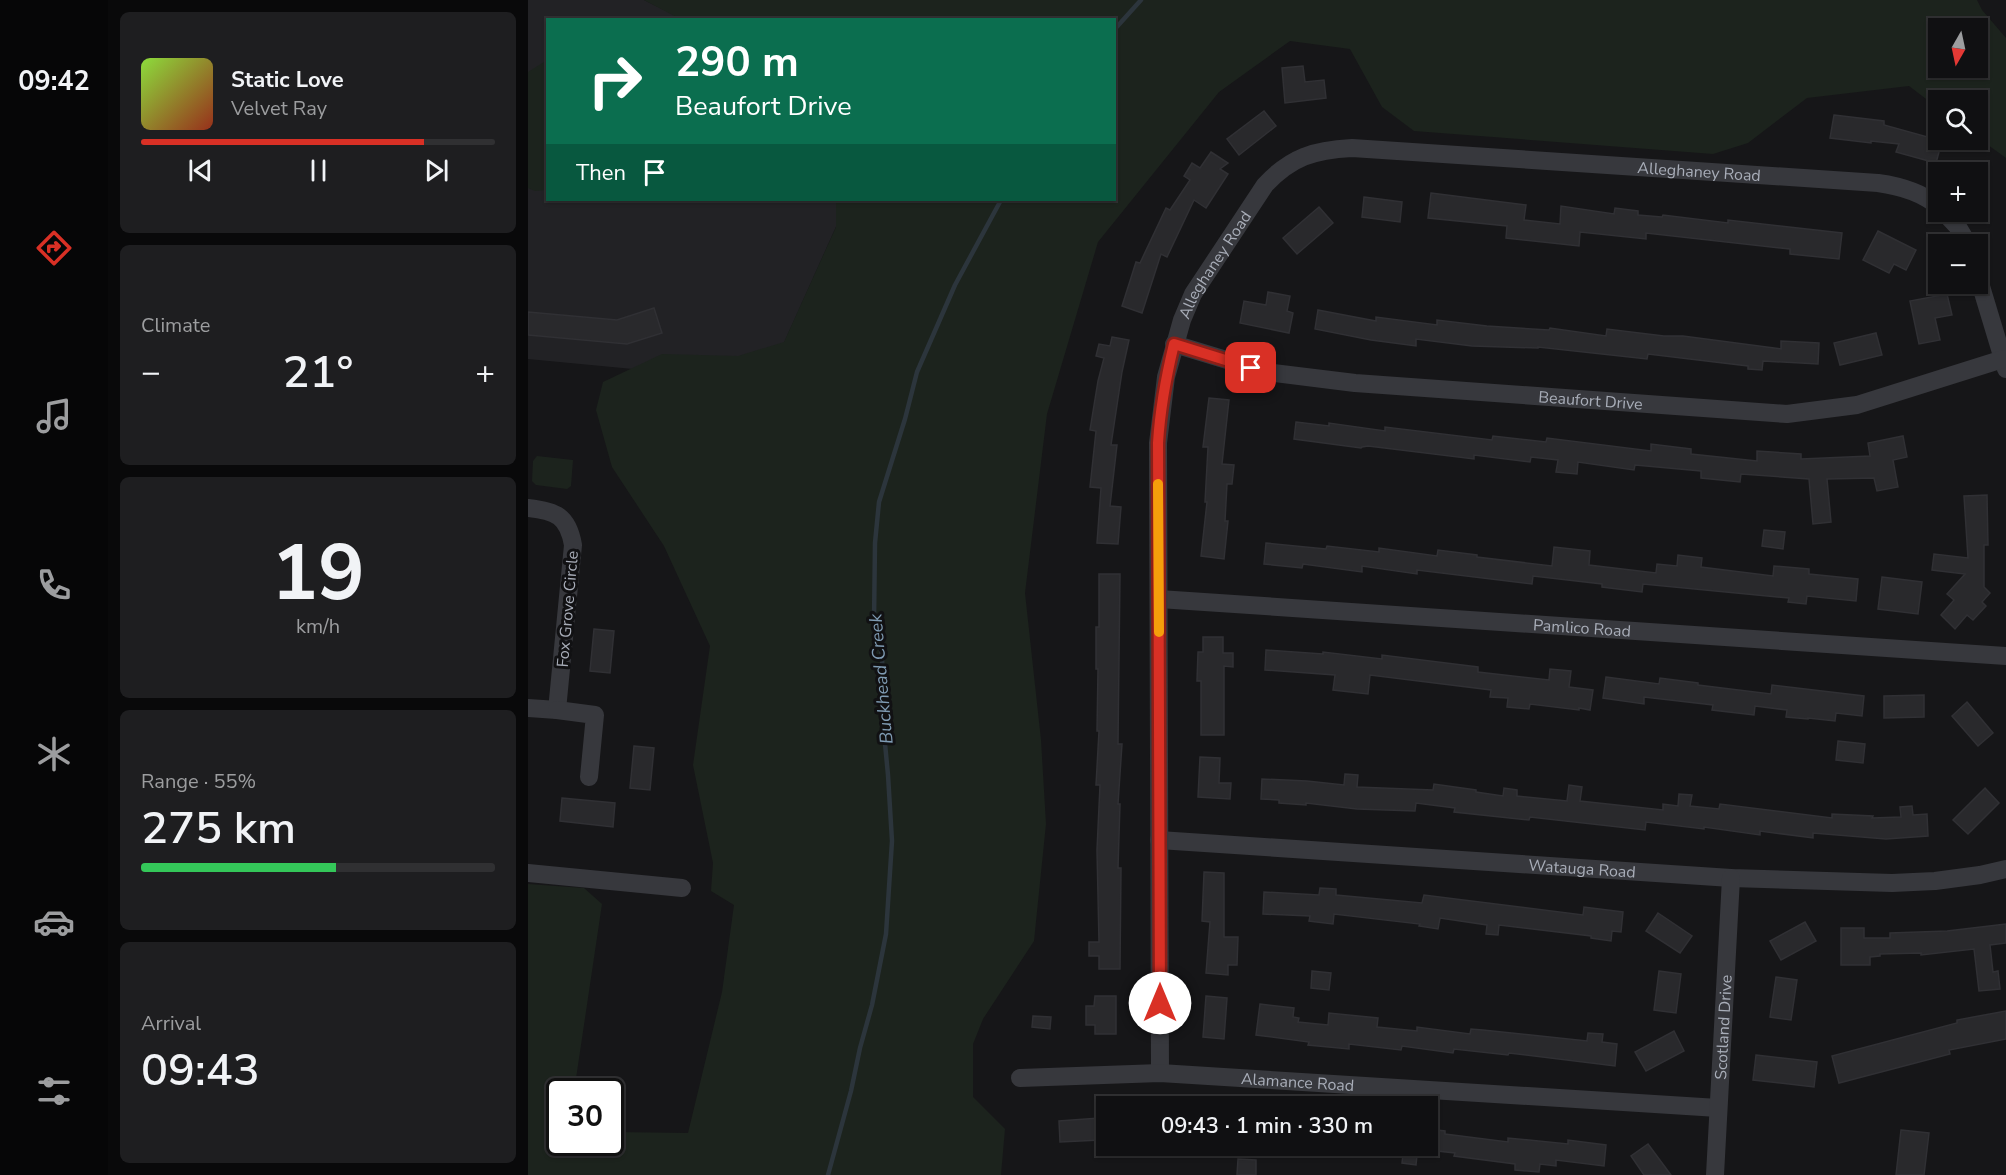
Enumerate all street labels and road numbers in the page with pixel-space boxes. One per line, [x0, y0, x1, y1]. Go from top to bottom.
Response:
street label: Alleghaney Road [1637, 157, 1762, 187]
street label: Alleghaney Road [1174, 207, 1257, 322]
street label: Beaufort Drive [1537, 386, 1643, 416]
street label: Fox Grove Circle [552, 550, 584, 668]
street label: Pamlico Road [1532, 614, 1632, 643]
street label: Watauga Road [1528, 855, 1636, 884]
street label: Scotland Drive [1710, 974, 1738, 1080]
street label: Alamance Road [1240, 1068, 1355, 1097]

